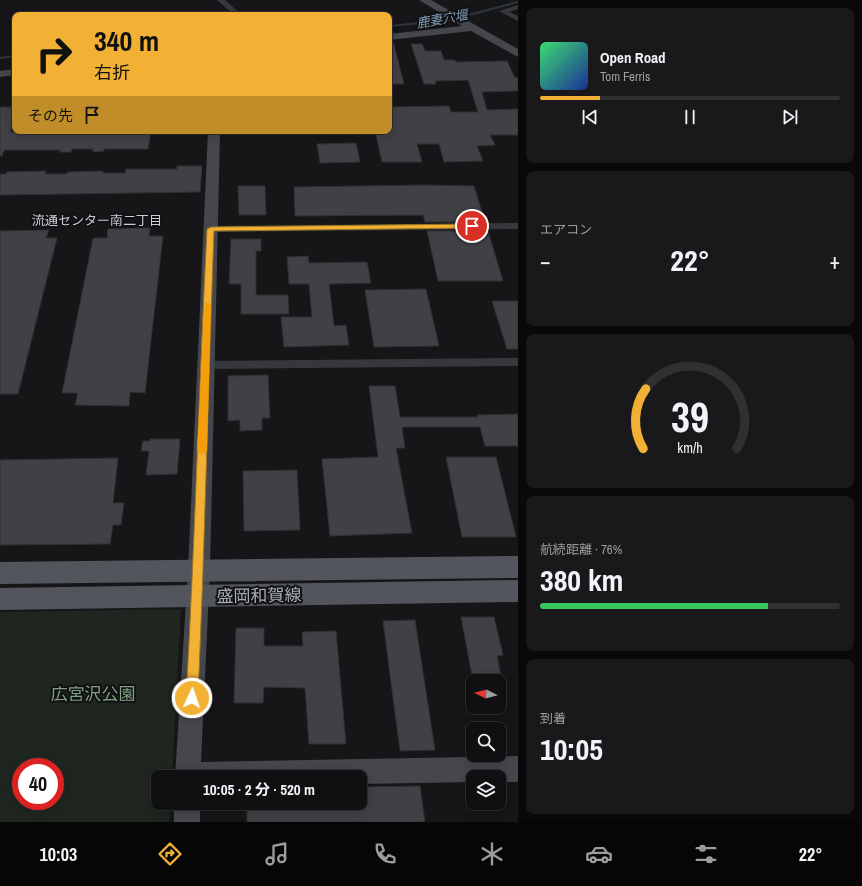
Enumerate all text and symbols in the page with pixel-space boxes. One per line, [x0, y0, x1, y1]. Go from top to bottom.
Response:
water label: 鹿妻穴堰 [415, 6, 471, 32]
text: 340 m [94, 22, 159, 60]
icon: right [28, 28, 80, 80]
text: Open Road [600, 47, 666, 68]
text: 右折 [94, 60, 130, 85]
text: Tom Ferris [600, 68, 650, 85]
icon: arrive [81, 104, 103, 126]
text: その先 [28, 105, 73, 126]
icon: previous [579, 106, 601, 128]
icon: pause [679, 106, 701, 128]
icon: next [779, 106, 801, 128]
pin [455, 209, 489, 243]
district label: 流通センター南二丁目 [32, 212, 162, 229]
icon: arrive [461, 215, 483, 237]
text: エアコン [540, 221, 592, 238]
text: 22° [670, 240, 710, 280]
text: − [540, 246, 551, 276]
text: + [829, 246, 840, 276]
text: 39 [671, 389, 709, 445]
text: km/h [677, 438, 703, 457]
text: 航続距離 · 76% [540, 541, 622, 558]
text: 380 km [540, 560, 623, 600]
street label: 盛岡和賀線 [216, 583, 302, 607]
north arrow [466, 674, 506, 714]
map controls [466, 674, 506, 810]
position arrow [171, 677, 213, 719]
park label: 広宮沢公園 [51, 682, 136, 705]
text: 到着 [540, 710, 566, 727]
button: search [466, 722, 506, 762]
text: 10:05 [540, 729, 603, 769]
speed limit sign: 40 [12, 758, 64, 810]
button: layers [466, 770, 506, 810]
text: 10:05 · 2 分 · 520 m [203, 779, 315, 800]
icon: directions [156, 840, 184, 868]
icon: music [263, 840, 291, 868]
icon: phone [371, 840, 399, 868]
icon: climate [478, 840, 506, 868]
icon: car [585, 840, 613, 868]
icon: filters [692, 840, 720, 868]
text: 10:03 [40, 842, 77, 867]
text: 22° [799, 842, 822, 867]

